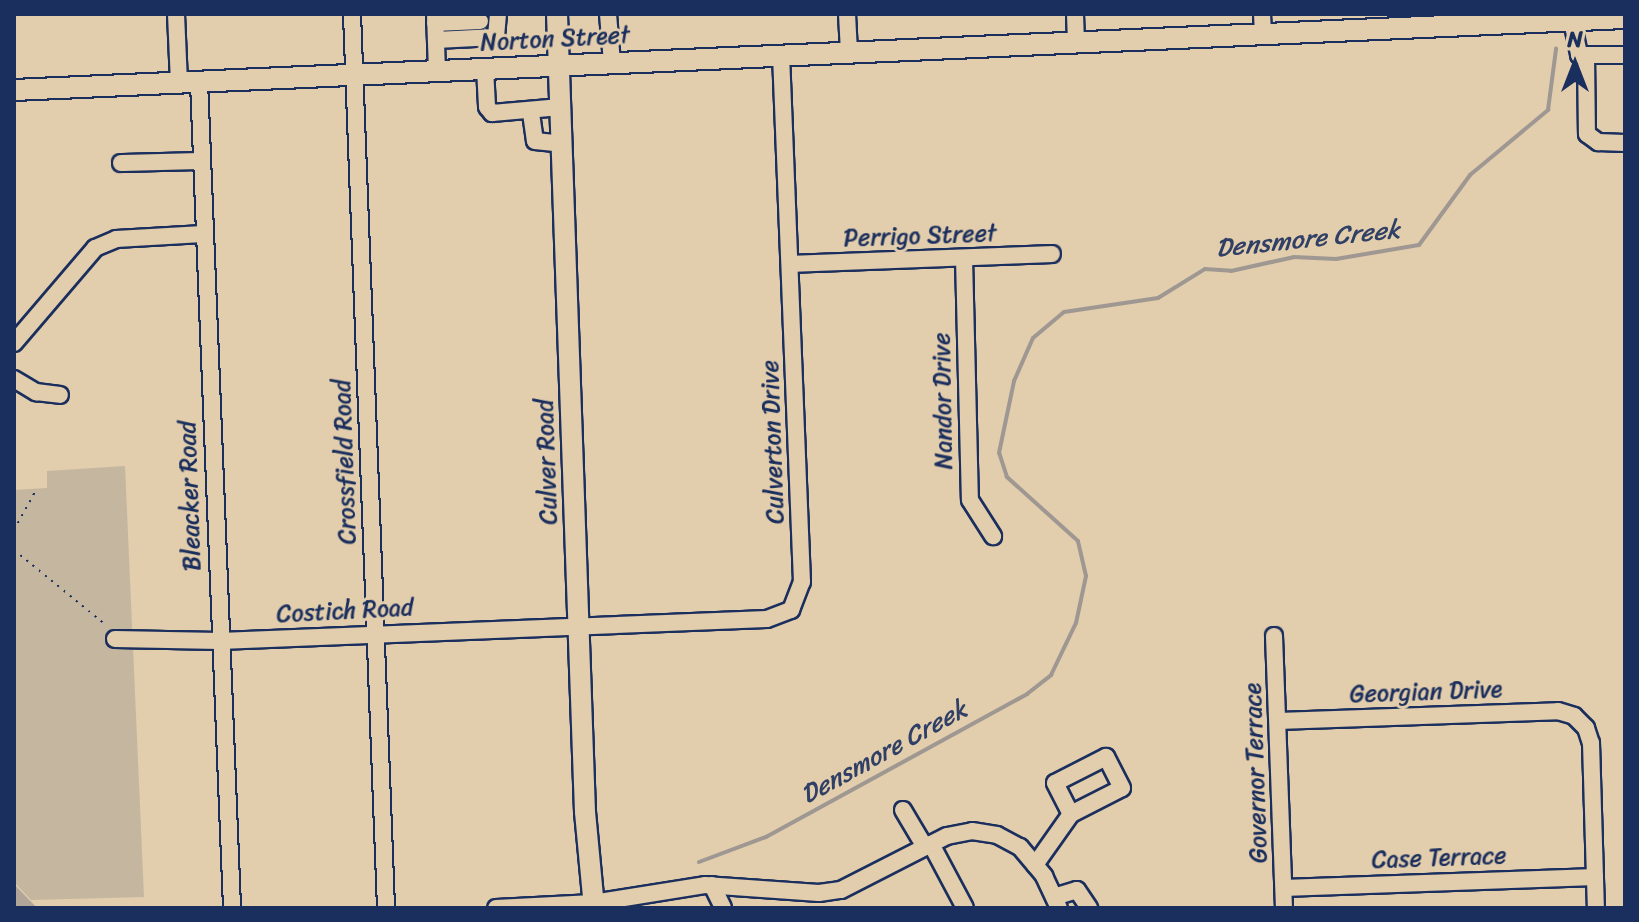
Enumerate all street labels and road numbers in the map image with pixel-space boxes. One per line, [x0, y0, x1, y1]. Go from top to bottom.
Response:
street label: Norton Street [479, 21, 631, 57]
street label: Perrigo Street [843, 219, 997, 253]
street label: Nandor Drive [927, 332, 959, 470]
street label: Culverton Drive [756, 360, 790, 524]
street label: Crossfield Road [328, 379, 362, 545]
street label: Culver Road [530, 399, 564, 525]
street label: Bleacker Road [173, 420, 207, 572]
street label: Costich Road [276, 593, 414, 629]
street label: Georgian Drive [1349, 675, 1503, 709]
street label: Governor Terrace [1238, 682, 1274, 864]
street label: Case Terrace [1371, 841, 1507, 875]

